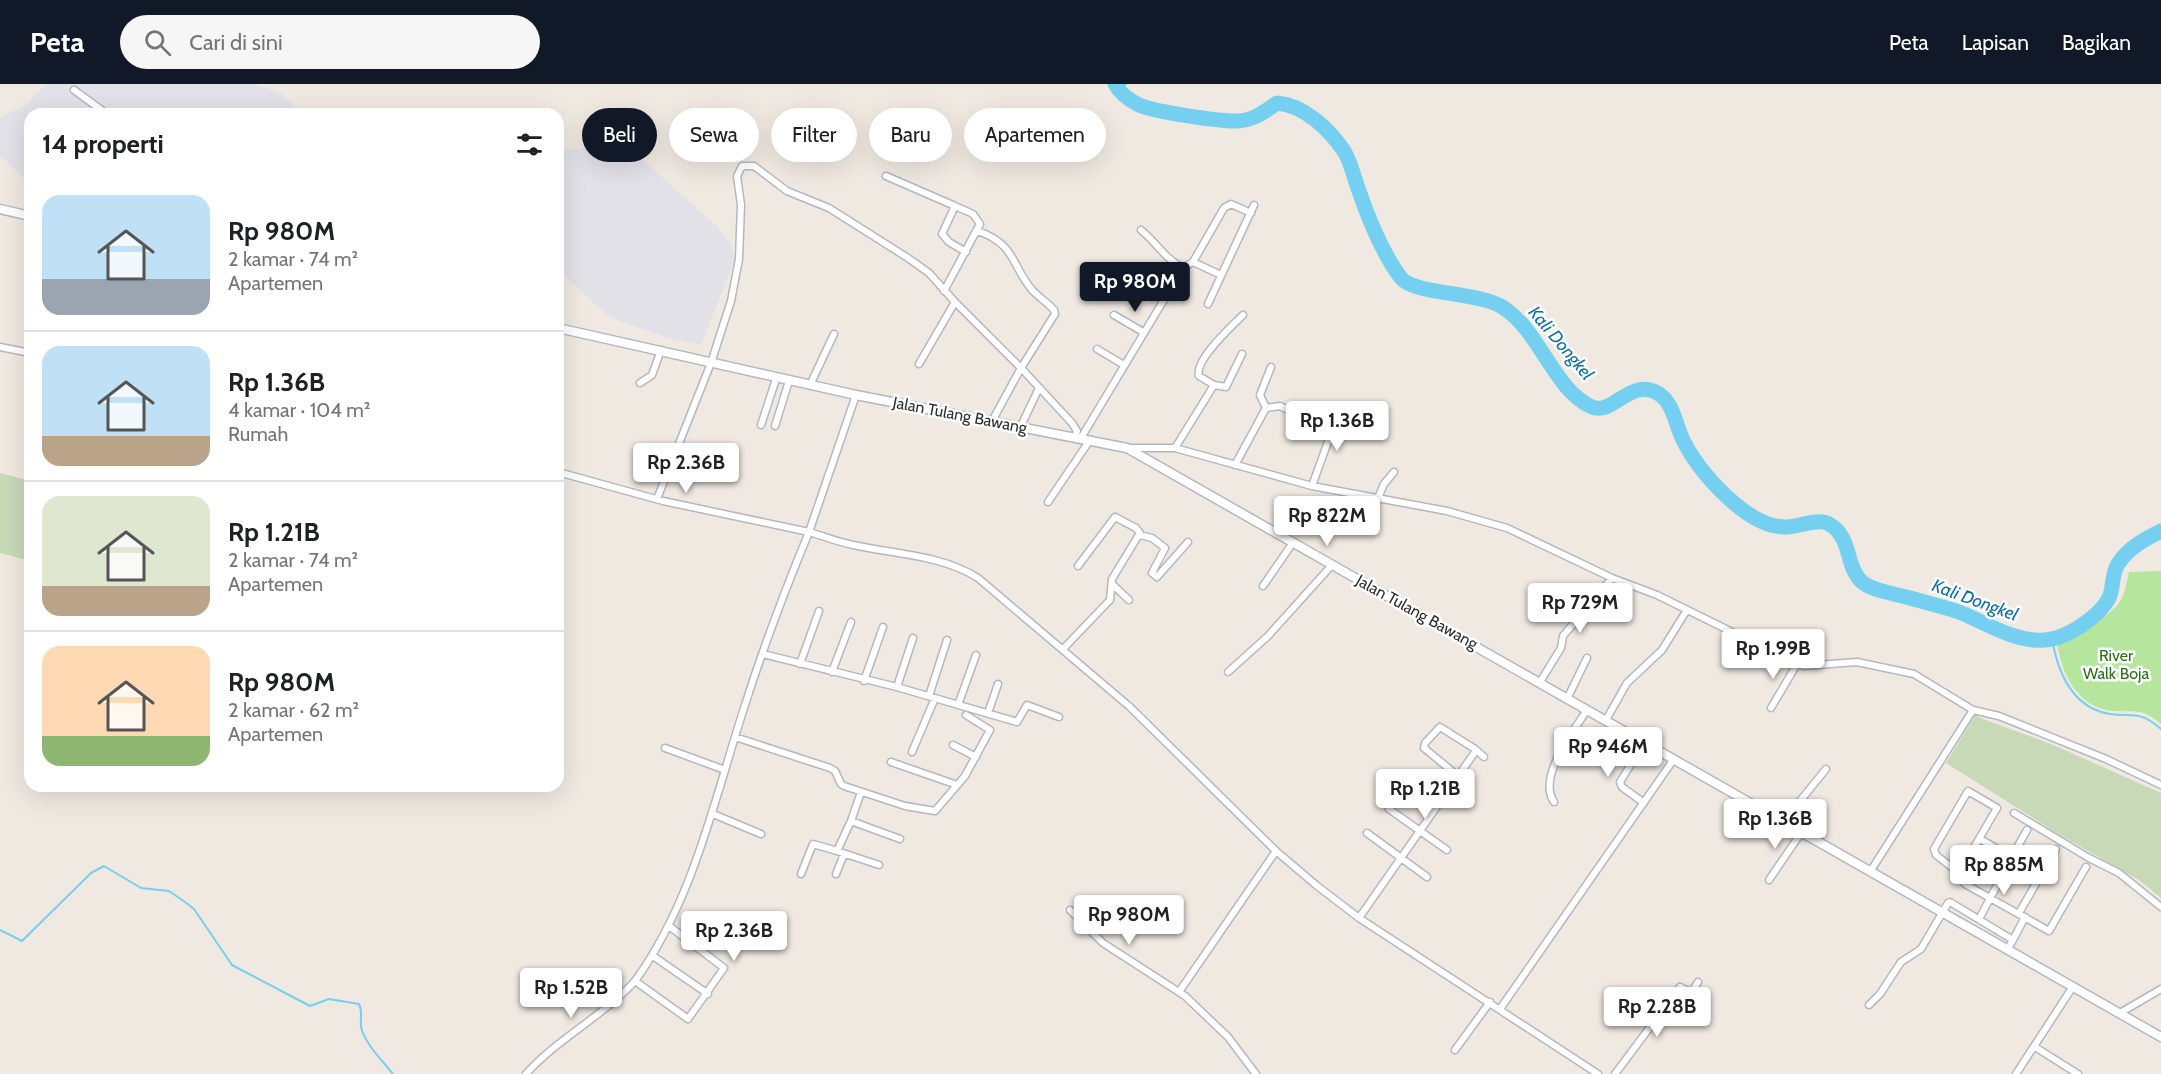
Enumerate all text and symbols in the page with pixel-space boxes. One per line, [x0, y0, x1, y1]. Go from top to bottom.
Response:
search box [120, 15, 540, 69]
text: Peta [30, 25, 84, 59]
icon: search [141, 26, 174, 59]
text: Cari di sini [189, 29, 283, 56]
text: Peta [1889, 30, 1929, 55]
text: Lapisan [1962, 30, 2029, 55]
text: Bagikan [2062, 30, 2131, 55]
chip: Beli [582, 108, 657, 162]
chip: Sewa [669, 108, 759, 162]
chip: Filter [771, 108, 857, 162]
chip: Baru [869, 108, 952, 162]
chip: Apartemen [964, 108, 1106, 162]
text: 14 properti [42, 128, 164, 160]
icon: filters [513, 128, 546, 161]
text: Rp 980M [228, 215, 335, 247]
icon: home [90, 219, 162, 291]
text: 2 kamar · 74 m² [228, 247, 358, 271]
pin: Rp 980M [1080, 262, 1190, 313]
text: Rp 980M [1094, 269, 1176, 293]
text: Apartemen [228, 271, 323, 295]
water label: Kali Dongkel [1524, 302, 1599, 385]
text: Rp 1.36B [228, 366, 325, 398]
icon: home [90, 370, 162, 442]
street label: Jalan Tulang Bawang [890, 392, 1030, 438]
text: 4 kamar · 104 m² [228, 398, 370, 422]
pin: Rp 1.36B [1275, 401, 1399, 452]
text: Rp 1.36B [1300, 408, 1374, 432]
text: Rumah [228, 422, 288, 446]
pin: Rp 2.36B [624, 443, 748, 494]
text: Rp 2.36B [647, 450, 725, 474]
pin: Rp 822M [1272, 496, 1382, 547]
text: Rp 822M [1288, 503, 1366, 527]
text: Rp 1.21B [228, 516, 320, 548]
icon: home [90, 520, 162, 592]
text: 2 kamar · 74 m² [228, 548, 358, 572]
street label: Jalan Tulang Bawang [1352, 570, 1482, 654]
text: Apartemen [228, 572, 323, 596]
water label: Kali Dongkel [1929, 574, 2022, 626]
pin: Rp 729M [1525, 583, 1635, 634]
text: Rp 729M [1542, 590, 1618, 614]
pin: Rp 1.99B [1711, 629, 1835, 680]
text: Rp 1.99B [1736, 636, 1810, 660]
park label: River Walk Boja [2083, 646, 2149, 683]
text: Rp 980M [228, 666, 335, 698]
icon: home [90, 670, 162, 742]
text: 2 kamar · 62 m² [228, 698, 359, 722]
text: Apartemen [228, 722, 323, 746]
pin: Rp 946M [1553, 727, 1663, 778]
text: Rp 946M [1568, 734, 1648, 758]
pin: Rp 1.21B [1363, 769, 1487, 820]
text: Rp 1.21B [1390, 776, 1460, 800]
pin: Rp 1.36B [1713, 799, 1837, 850]
text: Rp 1.36B [1738, 806, 1812, 830]
pin: Rp 885M [1949, 845, 2059, 896]
text: Rp 885M [1964, 852, 2044, 876]
pin: Rp 980M [1074, 895, 1184, 946]
text: Rp 980M [1088, 902, 1170, 926]
pin: Rp 2.36B [672, 911, 796, 962]
text: Rp 2.36B [695, 918, 773, 942]
pin: Rp 1.52B [509, 968, 633, 1019]
text: Rp 1.52B [534, 975, 608, 999]
pin: Rp 2.28B [1595, 987, 1719, 1038]
text: Rp 2.28B [1618, 994, 1696, 1018]

